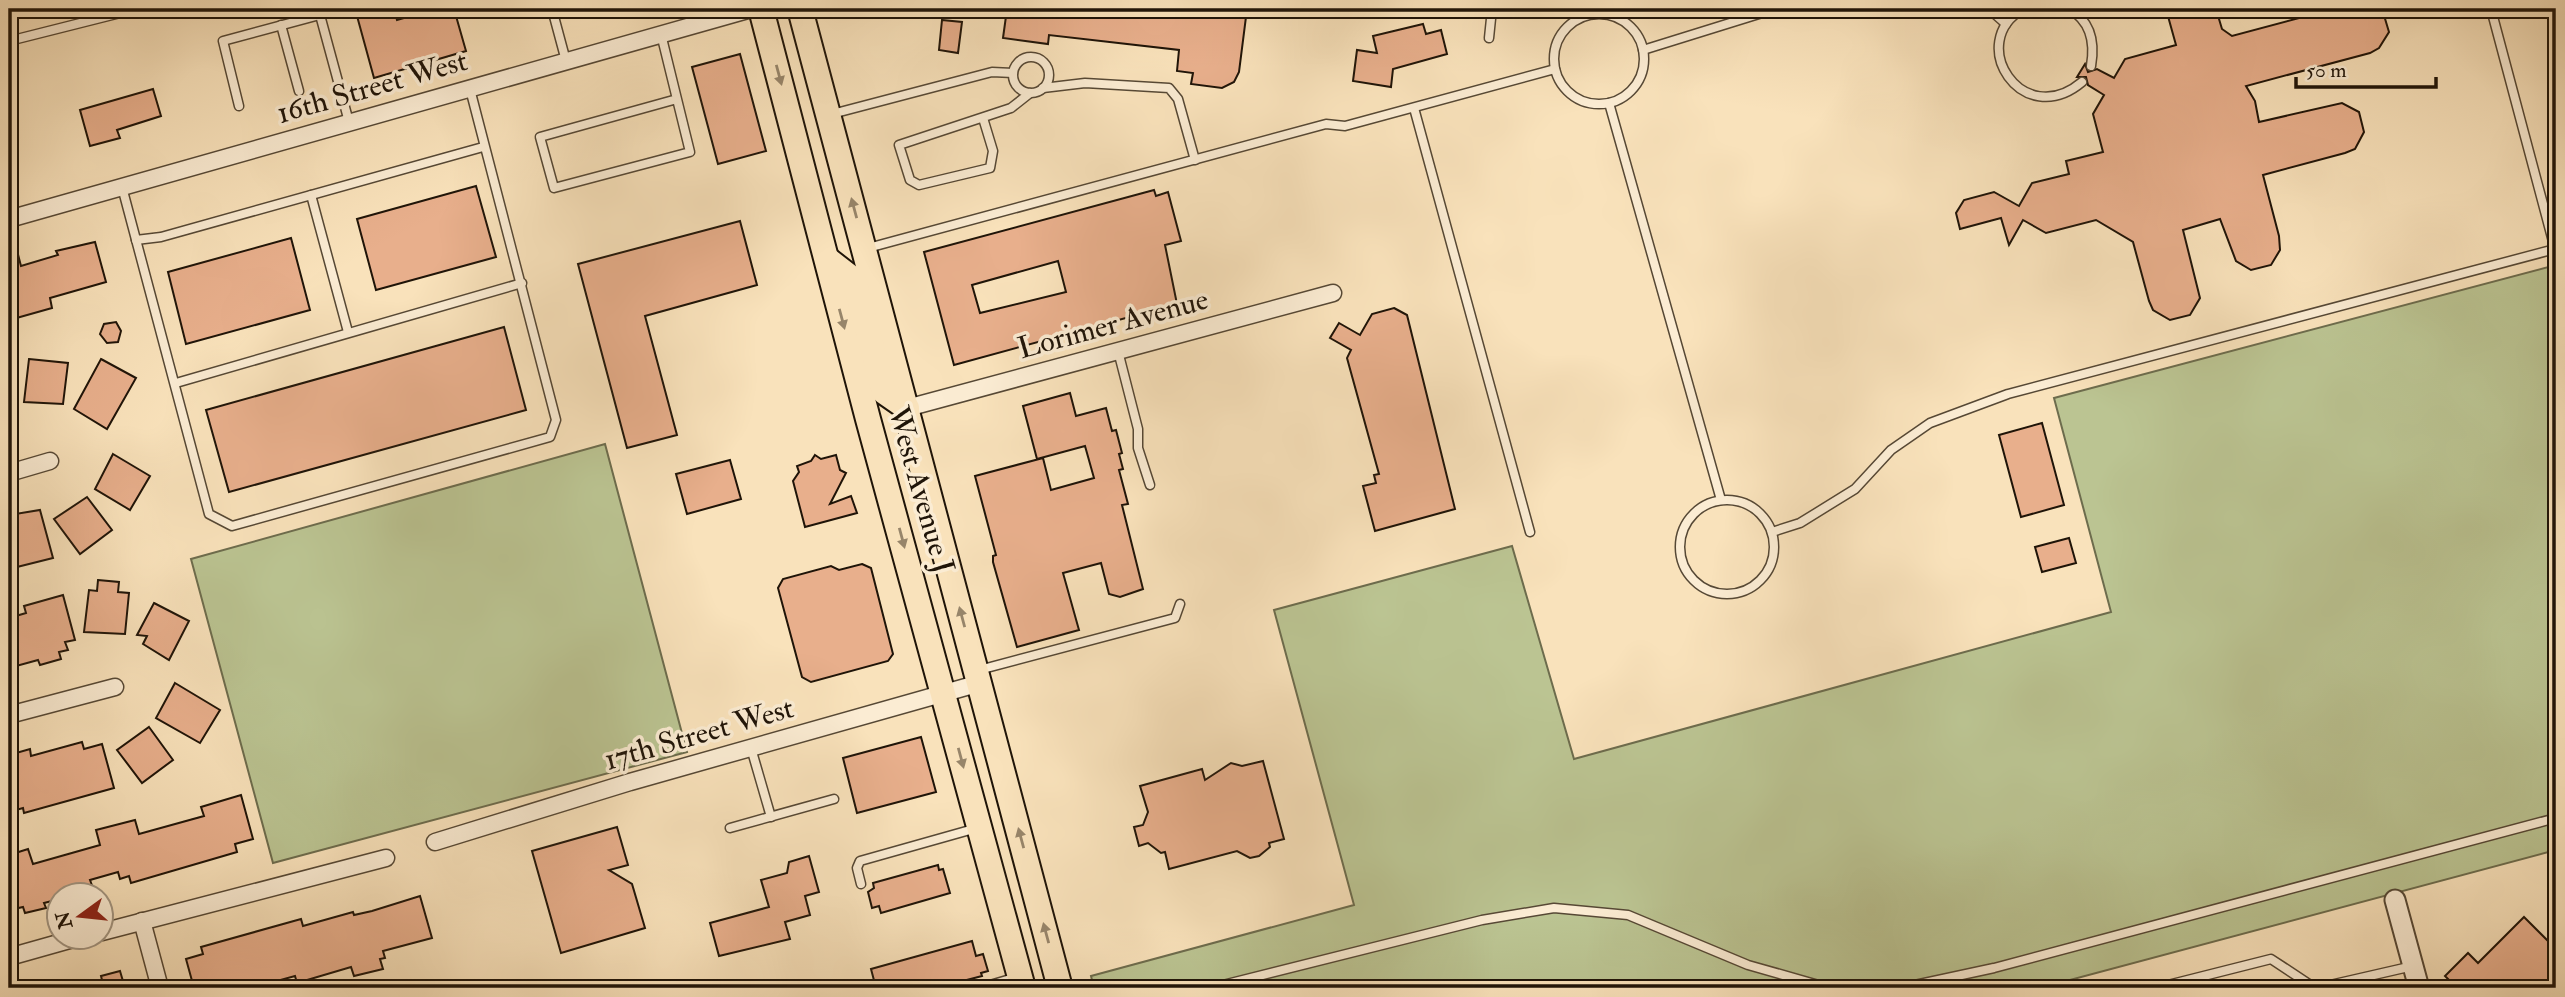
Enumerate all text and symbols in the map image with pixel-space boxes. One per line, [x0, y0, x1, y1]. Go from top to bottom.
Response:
street label: 16th Street West [272, 42, 472, 132]
scale bar [2296, 46, 2436, 90]
text: 50 m [2306, 57, 2347, 84]
one-way arrow [775, 64, 785, 85]
one-way arrow [848, 197, 859, 219]
street label: Lorimer Avenue [1014, 281, 1212, 367]
one-way arrow [837, 308, 848, 330]
street label: West Avenue J [879, 401, 963, 578]
one-way arrow [897, 527, 908, 549]
one-way arrow [957, 606, 967, 627]
street label: 17th Street West [600, 689, 798, 779]
one-way arrow [957, 748, 967, 769]
one-way arrow [1015, 827, 1026, 849]
north arrow [46, 881, 116, 951]
text: N [50, 908, 79, 932]
one-way arrow [1040, 922, 1051, 944]

